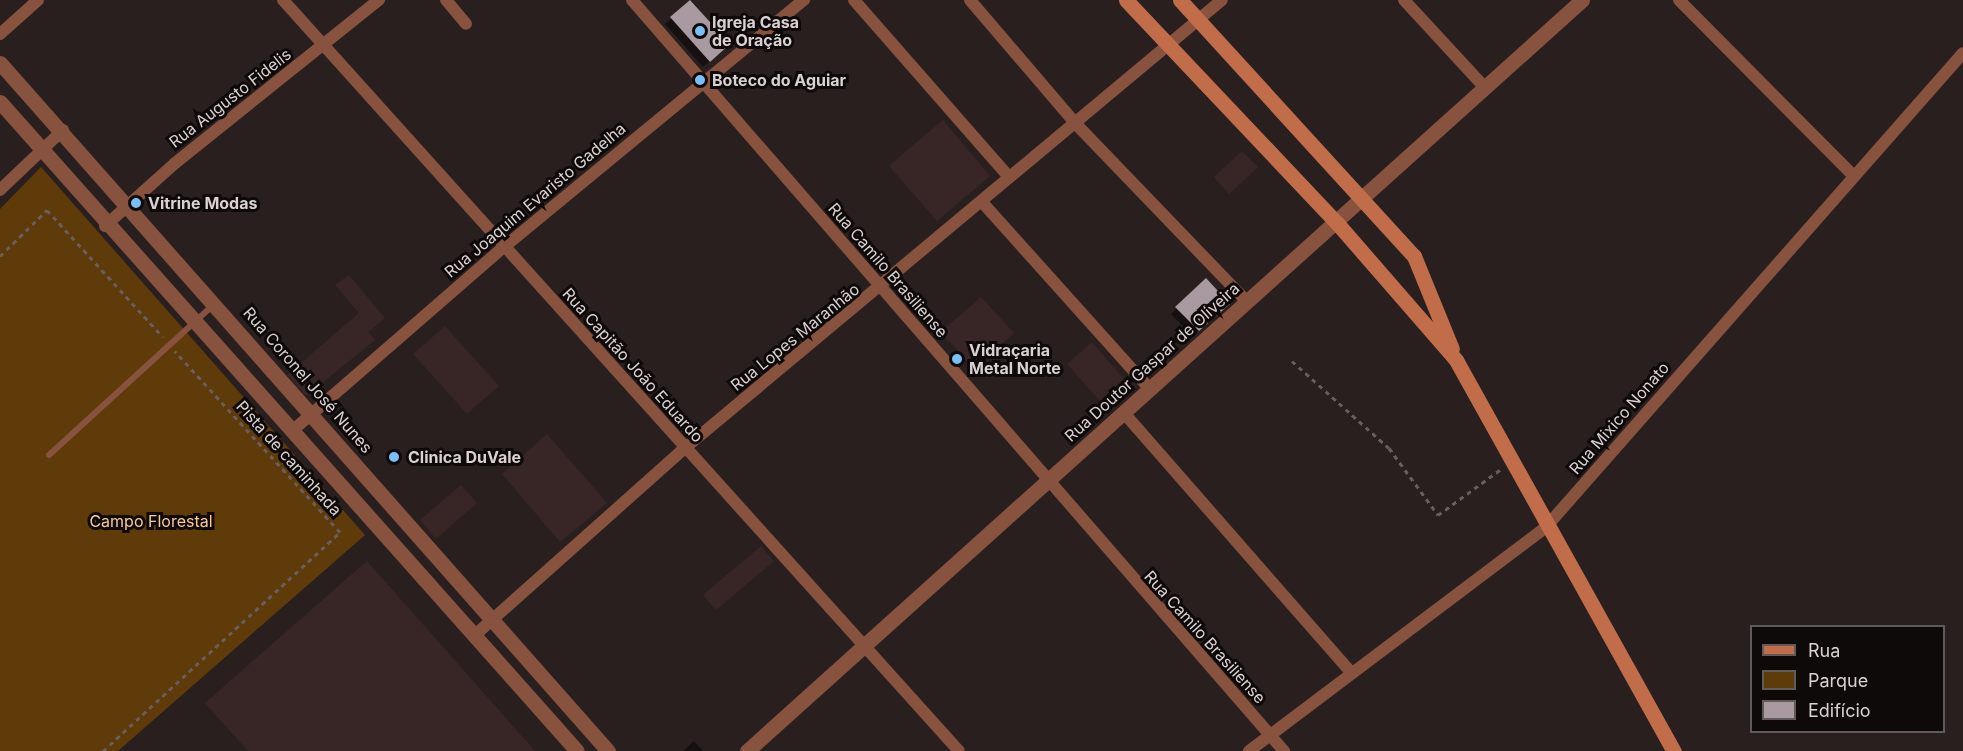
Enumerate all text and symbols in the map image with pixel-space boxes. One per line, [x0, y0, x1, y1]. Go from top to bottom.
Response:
place label: Igreja Casa de Oração [712, 12, 799, 50]
marker: Igreja Casa de Oração [693, 24, 707, 38]
street label: Rua Augusto Fidelis [165, 44, 295, 152]
place label: Boteco do Aguiar [712, 70, 846, 90]
marker: Boteco do Aguiar [693, 73, 707, 87]
street label: Rua Joaquim Evaristo Gadelha [441, 119, 629, 281]
place label: Vitrine Modas [148, 193, 257, 213]
marker: Vitrine Modas [129, 196, 143, 210]
street label: Rua Camilo Brasiliense [824, 199, 952, 341]
street label: Rua Doutor Gaspar de Oliveira [1061, 278, 1243, 446]
street label: Rua Lopes Maranhão [727, 279, 863, 395]
street label: Rua Capitão João Eduardo [559, 284, 707, 446]
street label: Rua Coronel José Nunes [239, 303, 377, 457]
place label: Vidraçaria Metal Norte [969, 340, 1061, 378]
marker: Vidraçaria Metal Norte [950, 352, 964, 366]
street label: Rua Mixico Nonato [1565, 358, 1673, 478]
street label: Pista de caminhada [232, 397, 346, 519]
place label: Clinica DuVale [408, 447, 521, 467]
marker: Clinica DuVale [385, 448, 403, 466]
park label: Campo Florestal [89, 511, 213, 531]
street label: Rua Camilo Brasiliense [1140, 567, 1270, 707]
legend [1750, 625, 1945, 733]
text: Rua [1808, 640, 1840, 661]
text: Parque [1808, 670, 1868, 691]
text: Edifício [1808, 700, 1871, 721]

